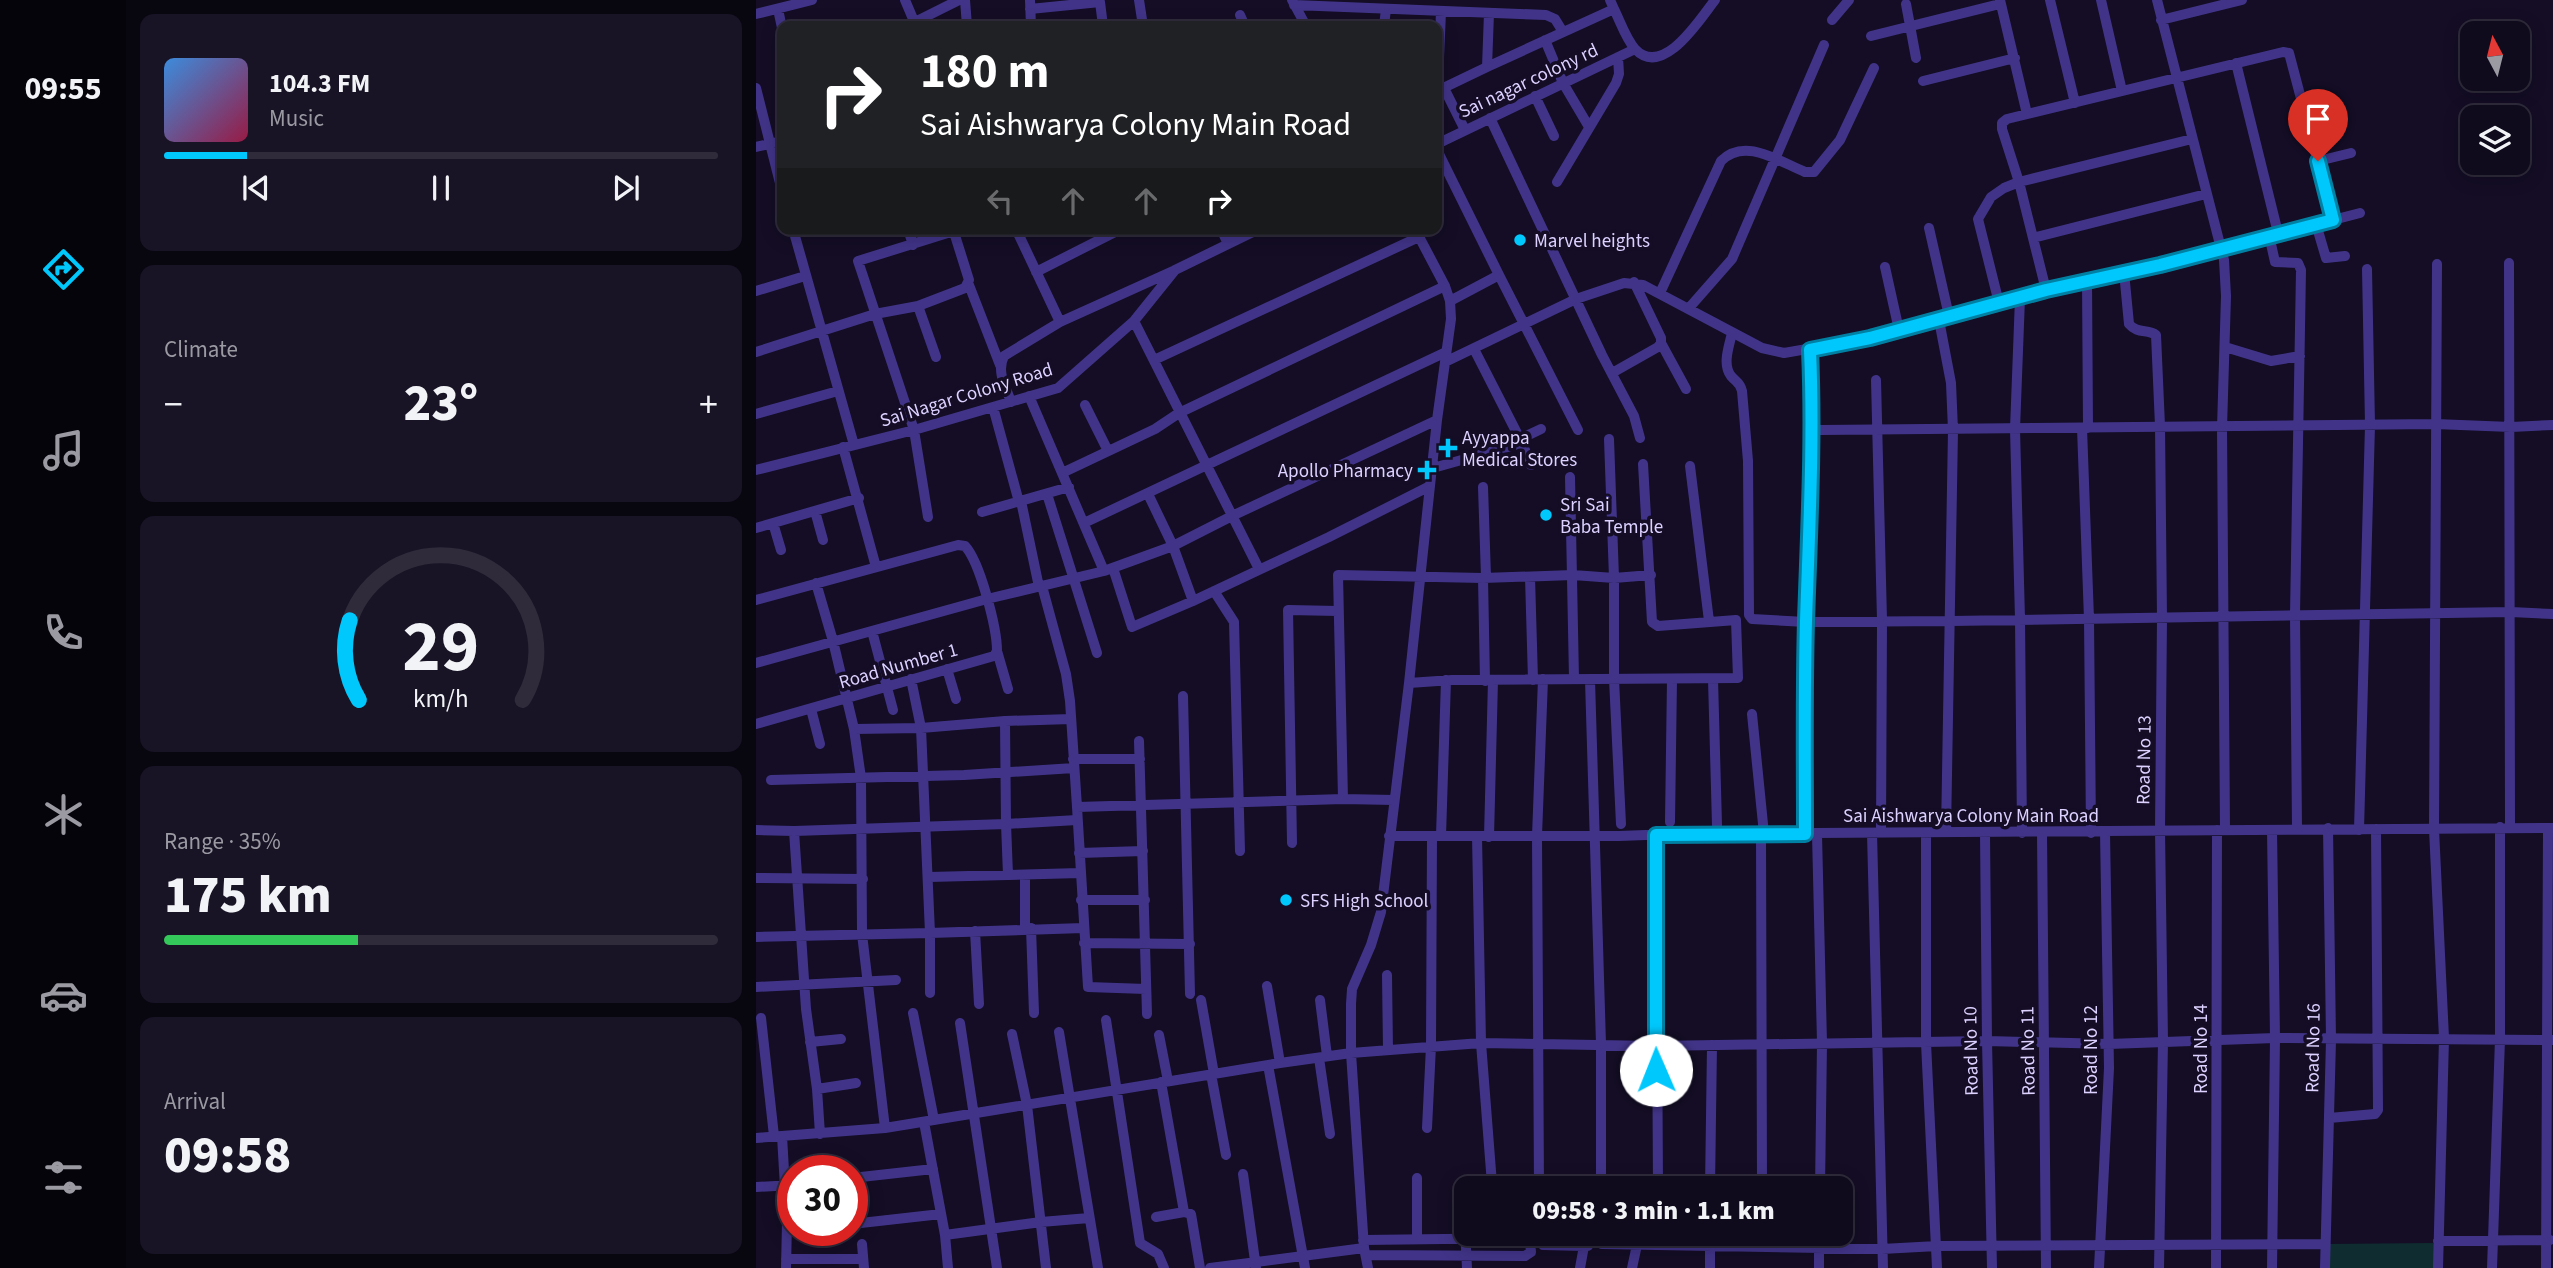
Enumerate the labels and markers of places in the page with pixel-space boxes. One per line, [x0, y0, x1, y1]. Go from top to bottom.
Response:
pin [2288, 89, 2348, 161]
place label: Marvel heights [1534, 228, 1650, 255]
marker: Marvel heights [1512, 232, 1528, 248]
place label: Ayyappa Medical Stores [1462, 425, 1577, 474]
marker: Ayyappa Medical Stores [1440, 440, 1456, 456]
place label: Apollo Pharmacy [1278, 458, 1413, 485]
marker: Apollo Pharmacy [1419, 462, 1435, 478]
place label: Sri Sai Baba Temple [1560, 492, 1663, 541]
marker: Sri Sai Baba Temple [1538, 507, 1554, 523]
place label: SFS High School [1300, 888, 1429, 915]
marker: SFS High School [1278, 892, 1294, 908]

